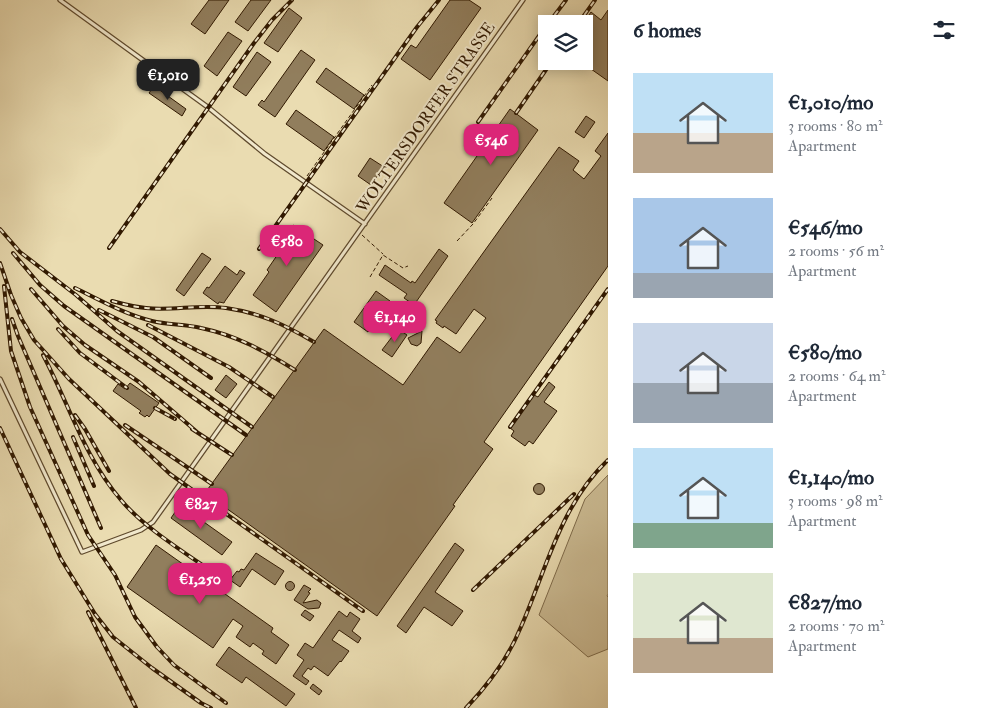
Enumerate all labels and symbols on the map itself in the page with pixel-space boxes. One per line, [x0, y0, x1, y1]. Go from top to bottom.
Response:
street label: WOLTERSDORFER STRASSE [351, 18, 500, 218]
pin: €1,010 [127, 58, 209, 101]
pin: €546 [461, 124, 521, 166]
pin: €580 [257, 224, 317, 267]
pin: €1,140 [354, 300, 436, 343]
pin: €827 [171, 488, 231, 530]
pin: €1,250 [159, 562, 241, 605]

